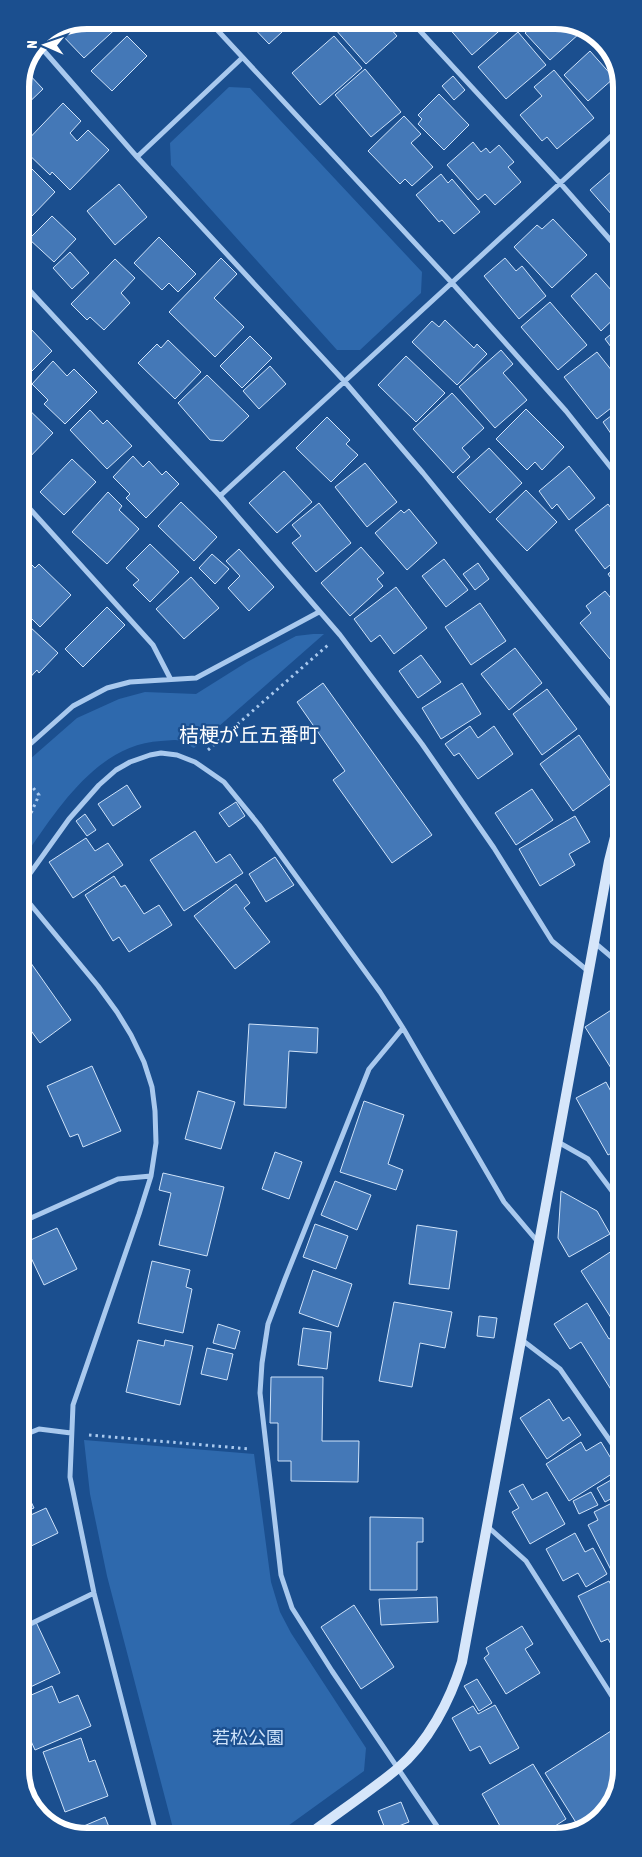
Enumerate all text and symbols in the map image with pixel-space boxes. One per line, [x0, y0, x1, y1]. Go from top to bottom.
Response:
north arrow [20, 20, 70, 70]
text: N [24, 40, 40, 49]
district label: 桔梗が丘五番町 [179, 723, 319, 746]
park label: 若松公園 [212, 1727, 284, 1748]

